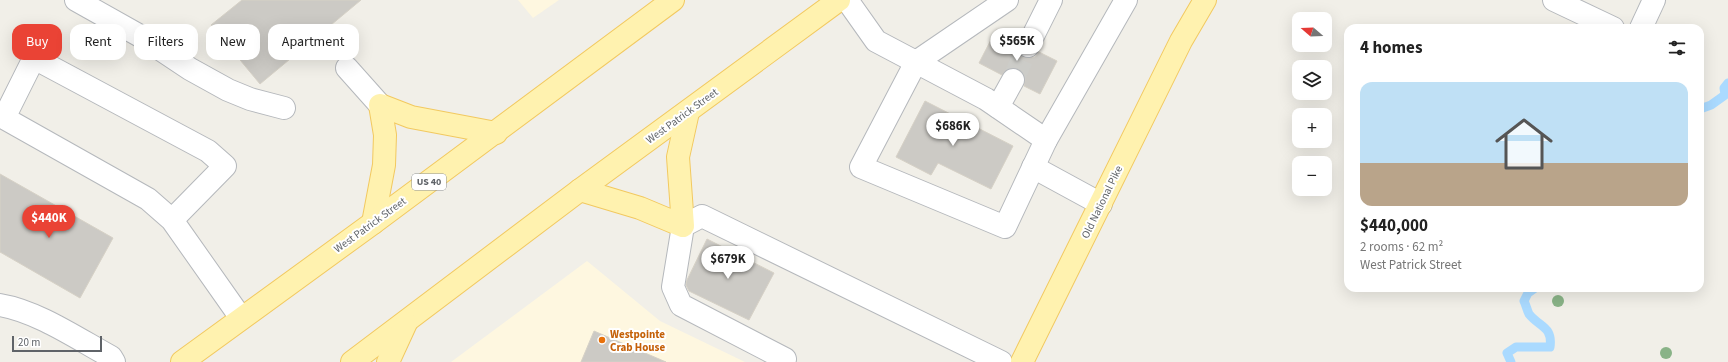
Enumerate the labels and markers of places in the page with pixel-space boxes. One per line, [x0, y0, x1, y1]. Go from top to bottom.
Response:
pin: $565K [989, 28, 1045, 62]
pin: $686K [925, 113, 981, 147]
pin: $440K [21, 205, 77, 239]
pin: $679K [700, 246, 756, 280]
place label: Westpointe Crab House [610, 327, 665, 355]
marker: Westpointe Crab House [597, 335, 607, 345]

